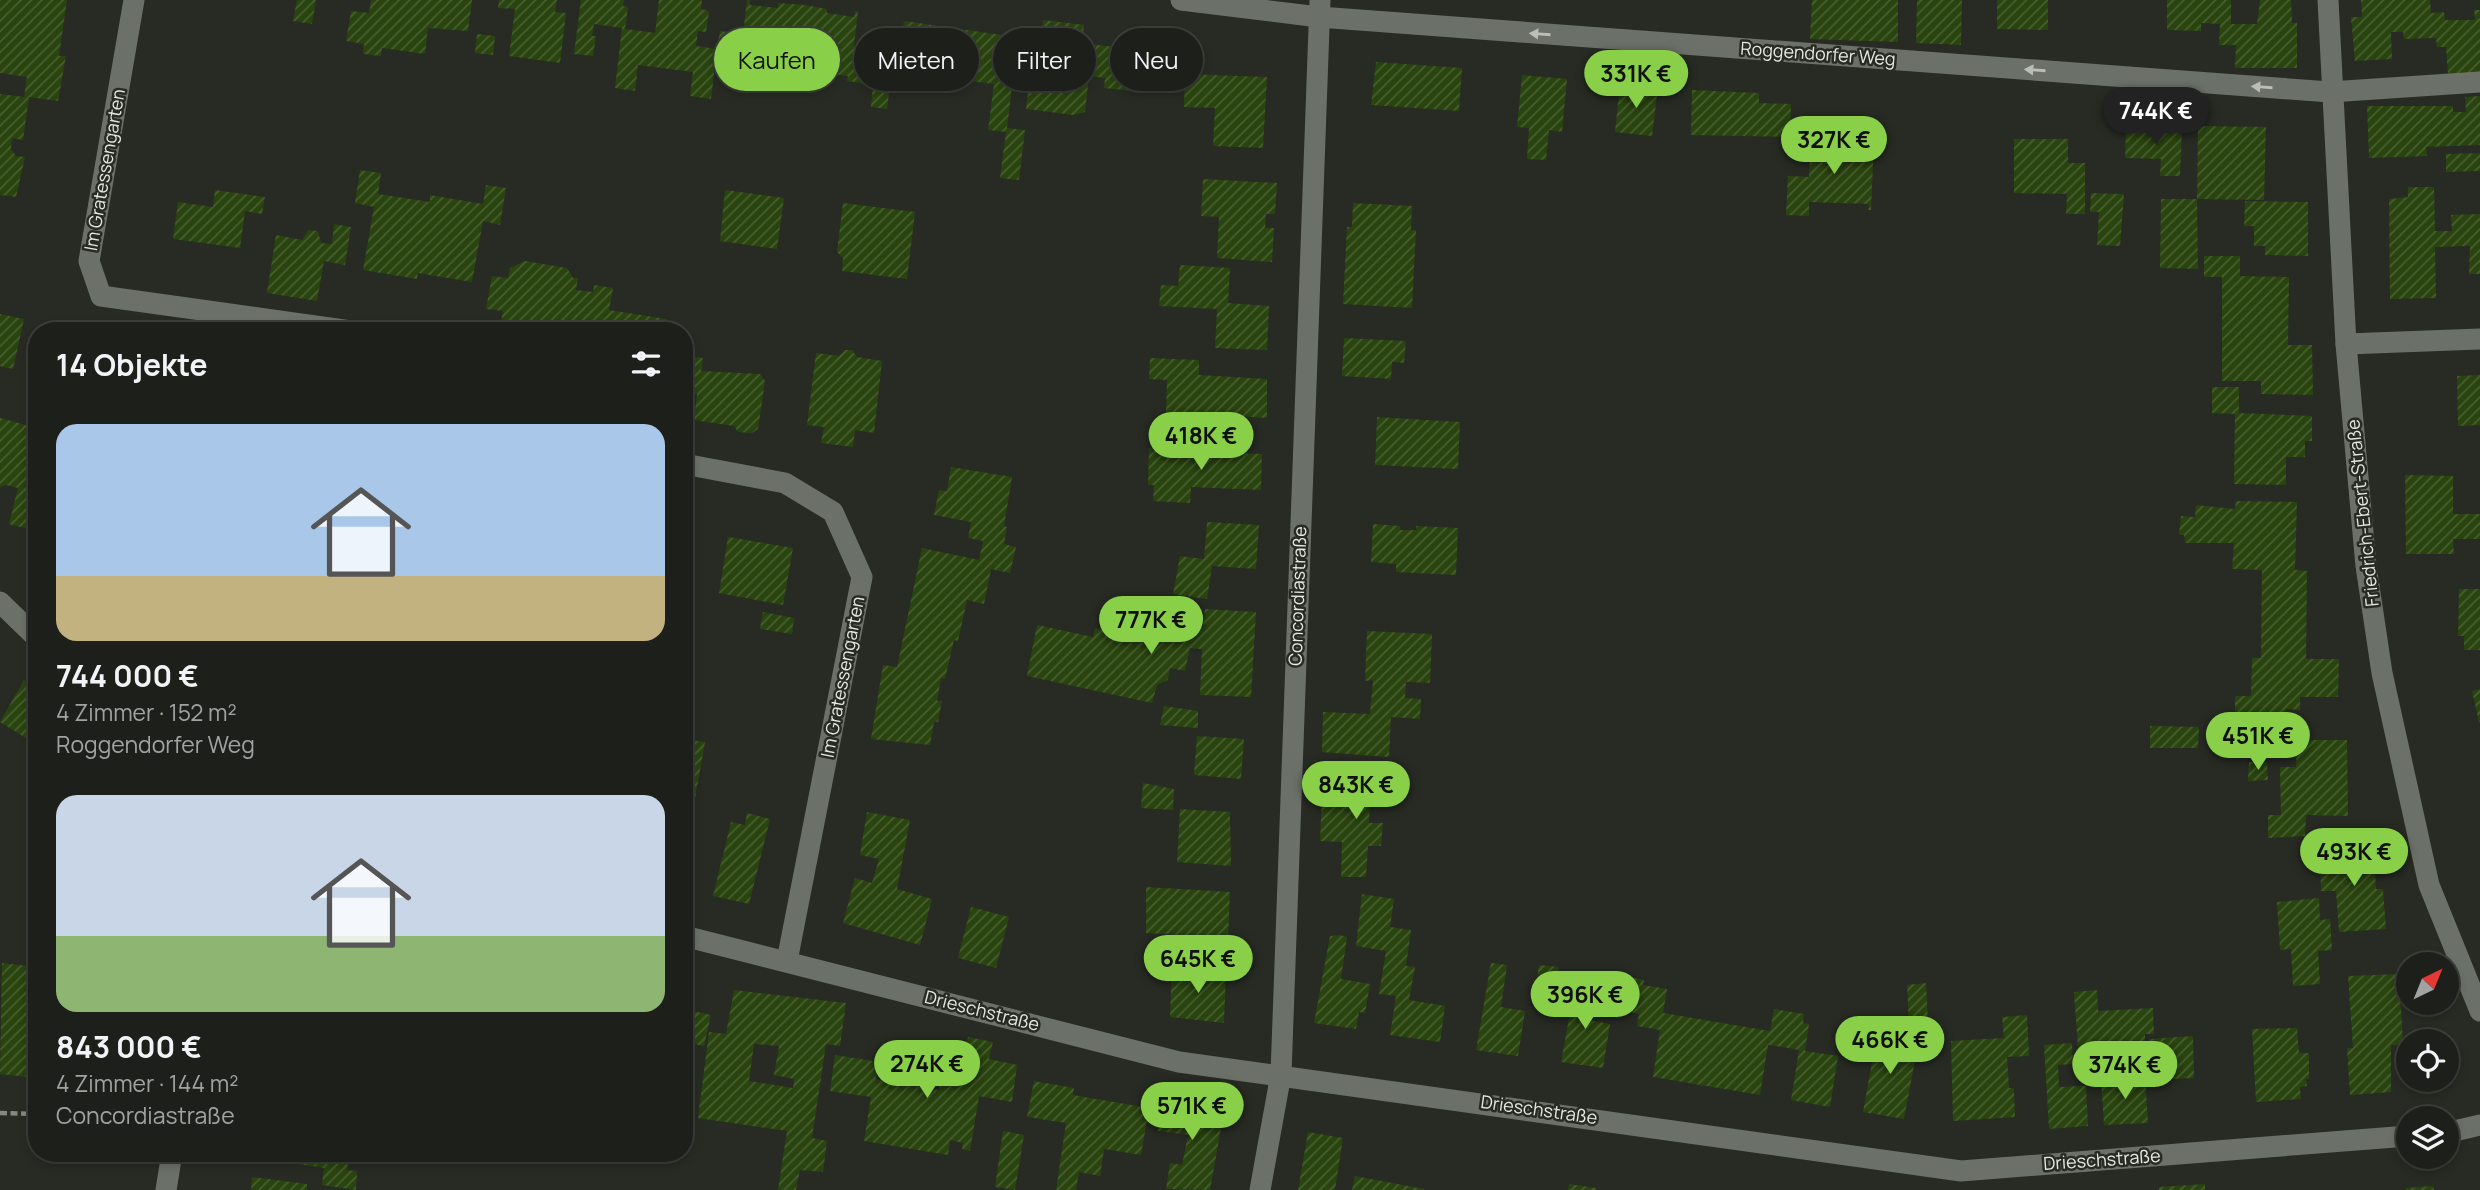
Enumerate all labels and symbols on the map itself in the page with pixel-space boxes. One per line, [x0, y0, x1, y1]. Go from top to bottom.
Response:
one-way arrow [1528, 28, 1550, 39]
street label: Roggendorfer Weg [1740, 36, 1896, 70]
pin: 331K € [1579, 50, 1693, 110]
one-way arrow [2024, 64, 2046, 75]
one-way arrow [2251, 81, 2273, 92]
street label: Im Gratessengarten [78, 87, 130, 253]
pin: 744K € [2099, 88, 2213, 147]
pin: 327K € [1777, 116, 1891, 176]
pin: 418K € [1144, 412, 1258, 472]
street label: Friedrich-Ebert-Straße [2340, 418, 2384, 608]
street label: Concordiastraße [1283, 526, 1311, 666]
street label: Im Gratessengarten [815, 594, 869, 760]
pin: 777K € [1094, 596, 1208, 656]
pin: 451K € [2201, 712, 2315, 772]
pin: 843K € [1299, 762, 1413, 821]
pin: 493K € [2297, 828, 2411, 888]
pin: 645K € [1141, 936, 1255, 995]
north arrow [2396, 952, 2459, 1015]
pin: 396K € [1528, 972, 1642, 1031]
street label: Drieschstraße [922, 984, 1042, 1036]
pin: 466K € [1833, 1016, 1947, 1076]
pin: 274K € [870, 1040, 984, 1100]
pin: 374K € [2068, 1042, 2182, 1101]
pin: 571K € [1135, 1082, 1249, 1142]
street label: Drieschstraße [1479, 1089, 1599, 1129]
street label: Drieschstraße [2042, 1143, 2161, 1175]

